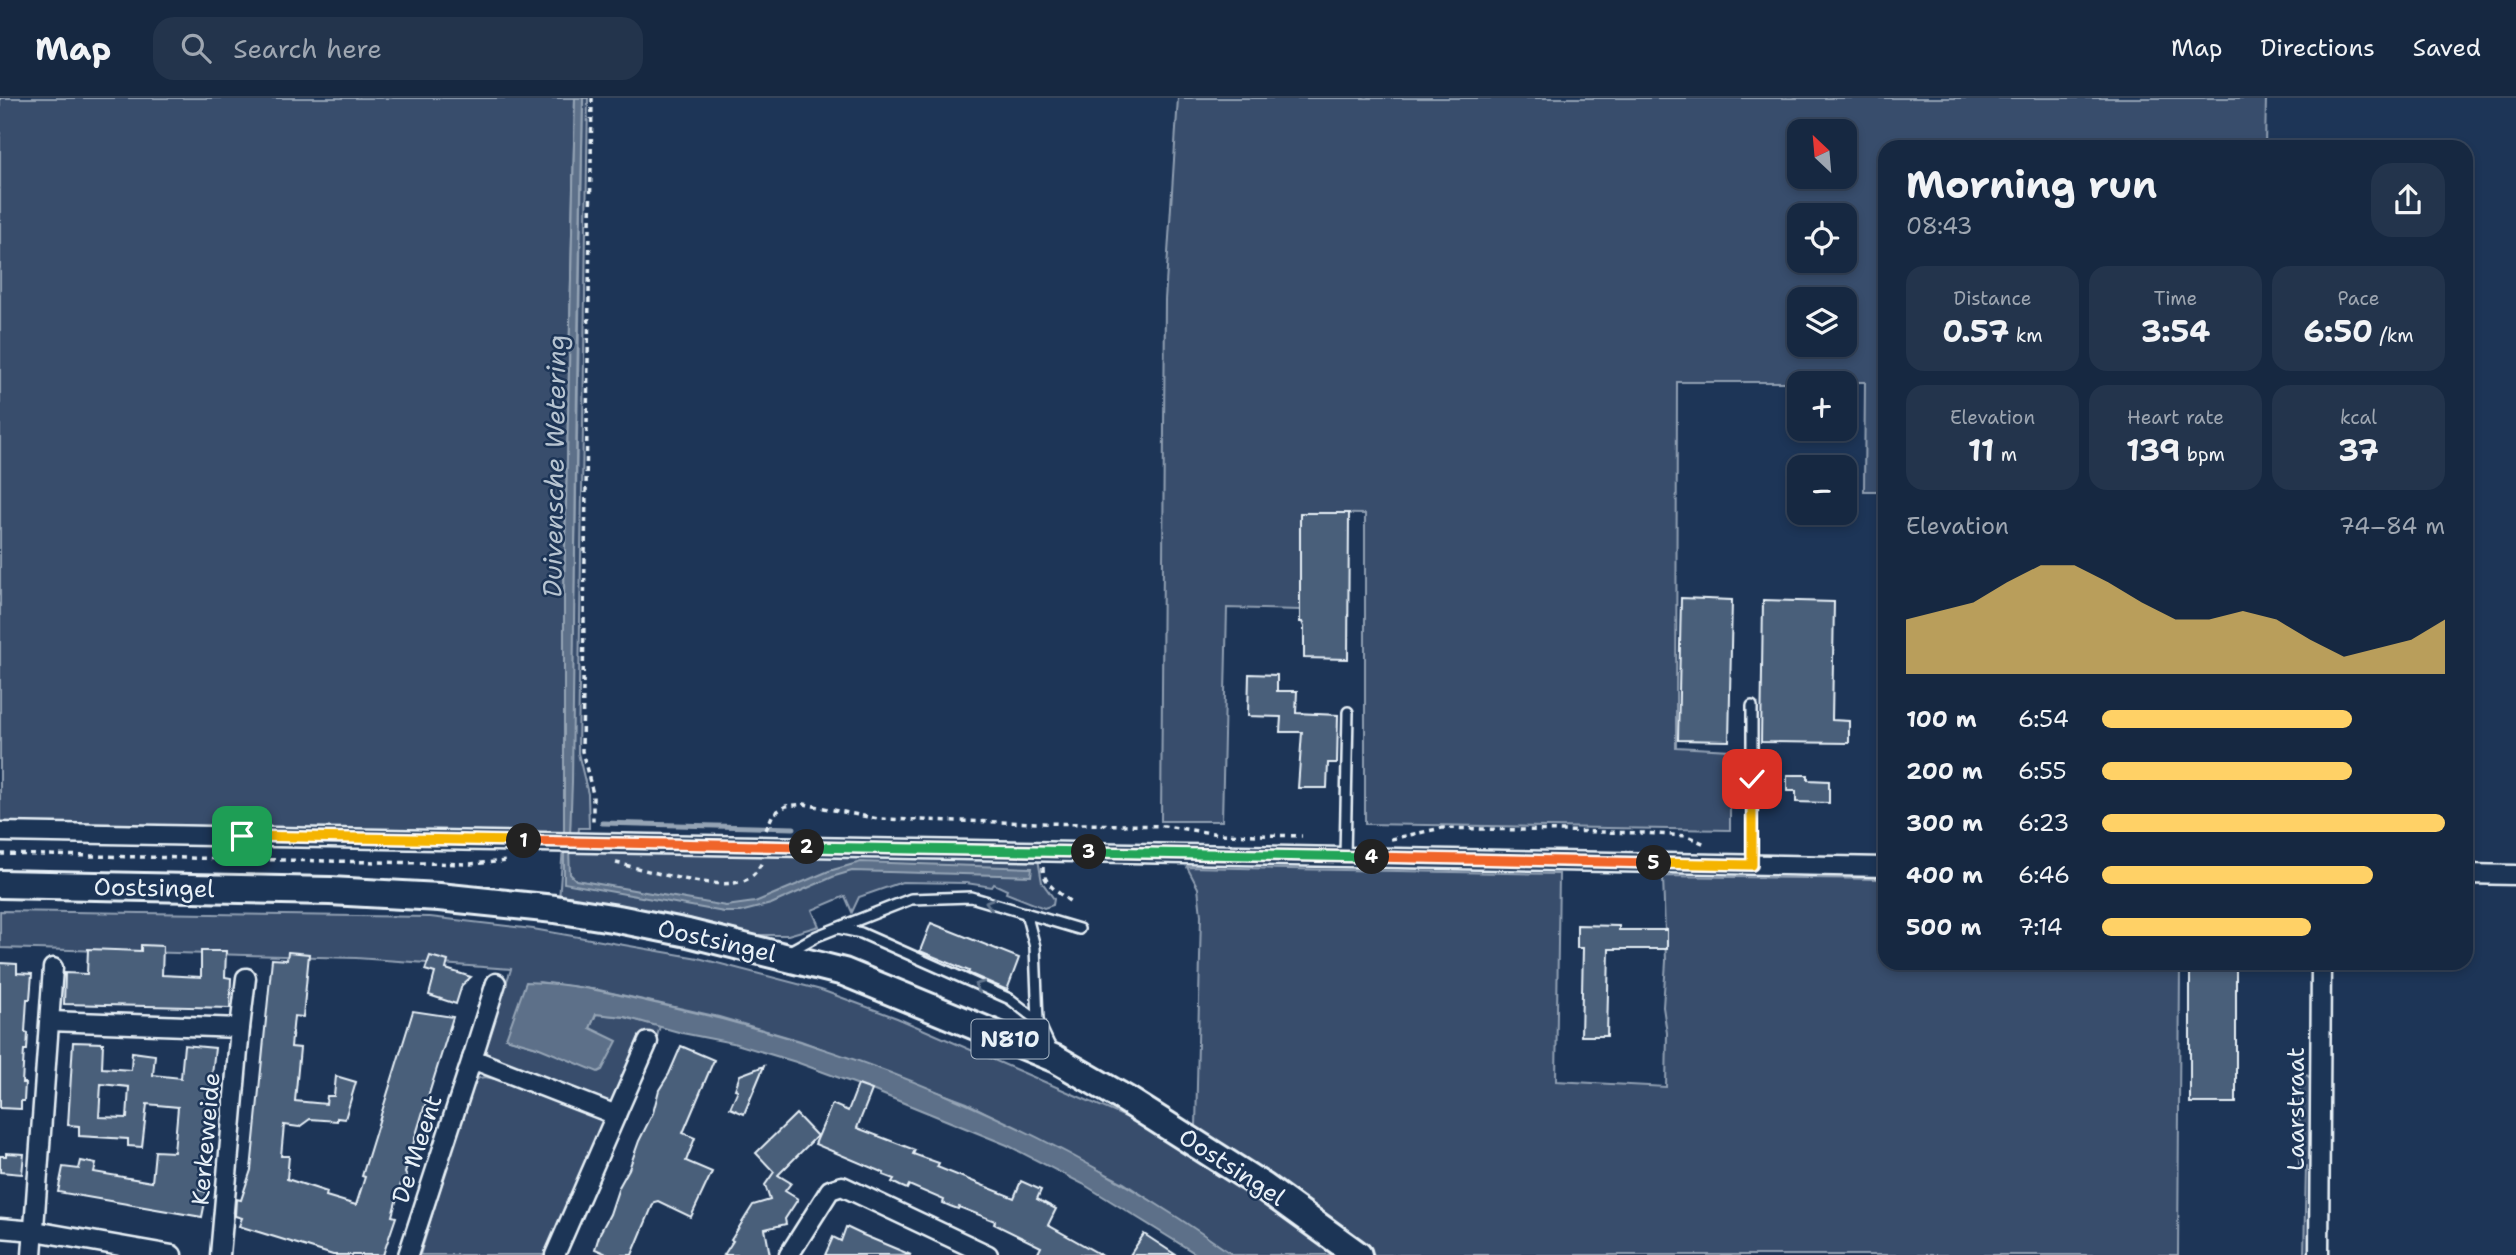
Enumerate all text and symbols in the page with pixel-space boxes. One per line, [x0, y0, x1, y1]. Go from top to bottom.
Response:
search box [153, 17, 643, 80]
text: Map [35, 26, 111, 71]
icon: search [177, 29, 215, 67]
text: Search here [233, 31, 382, 66]
text: Map [2171, 32, 2222, 64]
text: Directions [2260, 32, 2375, 64]
text: Saved [2413, 32, 2481, 64]
north arrow [1787, 119, 1857, 189]
map controls [1787, 119, 1857, 525]
text: Morning run [1906, 159, 2157, 210]
button: share [2371, 163, 2445, 237]
button: locate [1787, 203, 1857, 273]
text: 08:43 [1906, 211, 1973, 241]
text: Distance [1954, 286, 2031, 311]
text: Time [2154, 286, 2197, 311]
text: Pace [2338, 286, 2379, 311]
button: layers [1787, 287, 1857, 357]
text: 0.57 [1942, 311, 2009, 352]
text: 3:54 [2141, 311, 2210, 352]
text: 6:50 [2303, 311, 2373, 352]
text: km [2009, 323, 2043, 348]
text: /km [2373, 323, 2414, 348]
water label: Duivensche Wetering [534, 334, 574, 598]
button: + [1787, 371, 1857, 441]
text: Elevation [1950, 405, 2035, 430]
text: Heart rate [2127, 405, 2224, 430]
text: kcal [2340, 405, 2377, 430]
text: 11 [1968, 430, 1994, 471]
text: 139 [2126, 430, 2180, 471]
text: 37 [2338, 430, 2379, 471]
text: m [1994, 442, 2017, 467]
text: bpm [2180, 442, 2225, 467]
button: − [1787, 455, 1857, 525]
text: Elevation [1906, 511, 2009, 541]
text: 74–84 m [2339, 511, 2445, 541]
text: 100 m [1906, 704, 1977, 734]
text: 6:54 [2018, 704, 2069, 734]
pin [1722, 749, 1782, 809]
text: 200 m [1906, 756, 1983, 786]
text: 6:55 [2018, 756, 2067, 786]
icon: check [1733, 760, 1771, 798]
pin [212, 806, 272, 866]
text: 300 m [1906, 808, 1983, 838]
text: 6:23 [2018, 808, 2069, 838]
icon: arrive [223, 817, 261, 855]
pin: 1 [506, 824, 542, 858]
text: 1 [519, 828, 528, 853]
pin: 2 [790, 830, 824, 864]
text: 2 [800, 834, 813, 859]
pin: 3 [1072, 834, 1106, 870]
text: 3 [1082, 839, 1095, 864]
pin: 4 [1354, 840, 1390, 874]
text: 4 [1365, 844, 1378, 869]
pin: 5 [1636, 846, 1672, 880]
text: 5 [1648, 850, 1659, 875]
text: 400 m [1906, 860, 1983, 890]
text: 6:46 [2018, 860, 2070, 890]
street label: Oostsingel [93, 871, 216, 905]
one-way arrow [984, 896, 996, 911]
street label: Oostsingel [654, 912, 780, 970]
text: 500 m [1906, 912, 1981, 942]
text: 7:14 [2018, 912, 2063, 942]
one-way arrow [974, 981, 986, 995]
road number: N810 [972, 1020, 1048, 1058]
street label: Laarstraat [2280, 1047, 2312, 1171]
street label: Kerkeweide [184, 1071, 228, 1207]
street label: De Meent [384, 1091, 450, 1207]
street label: Oostsingel [1173, 1121, 1292, 1214]

